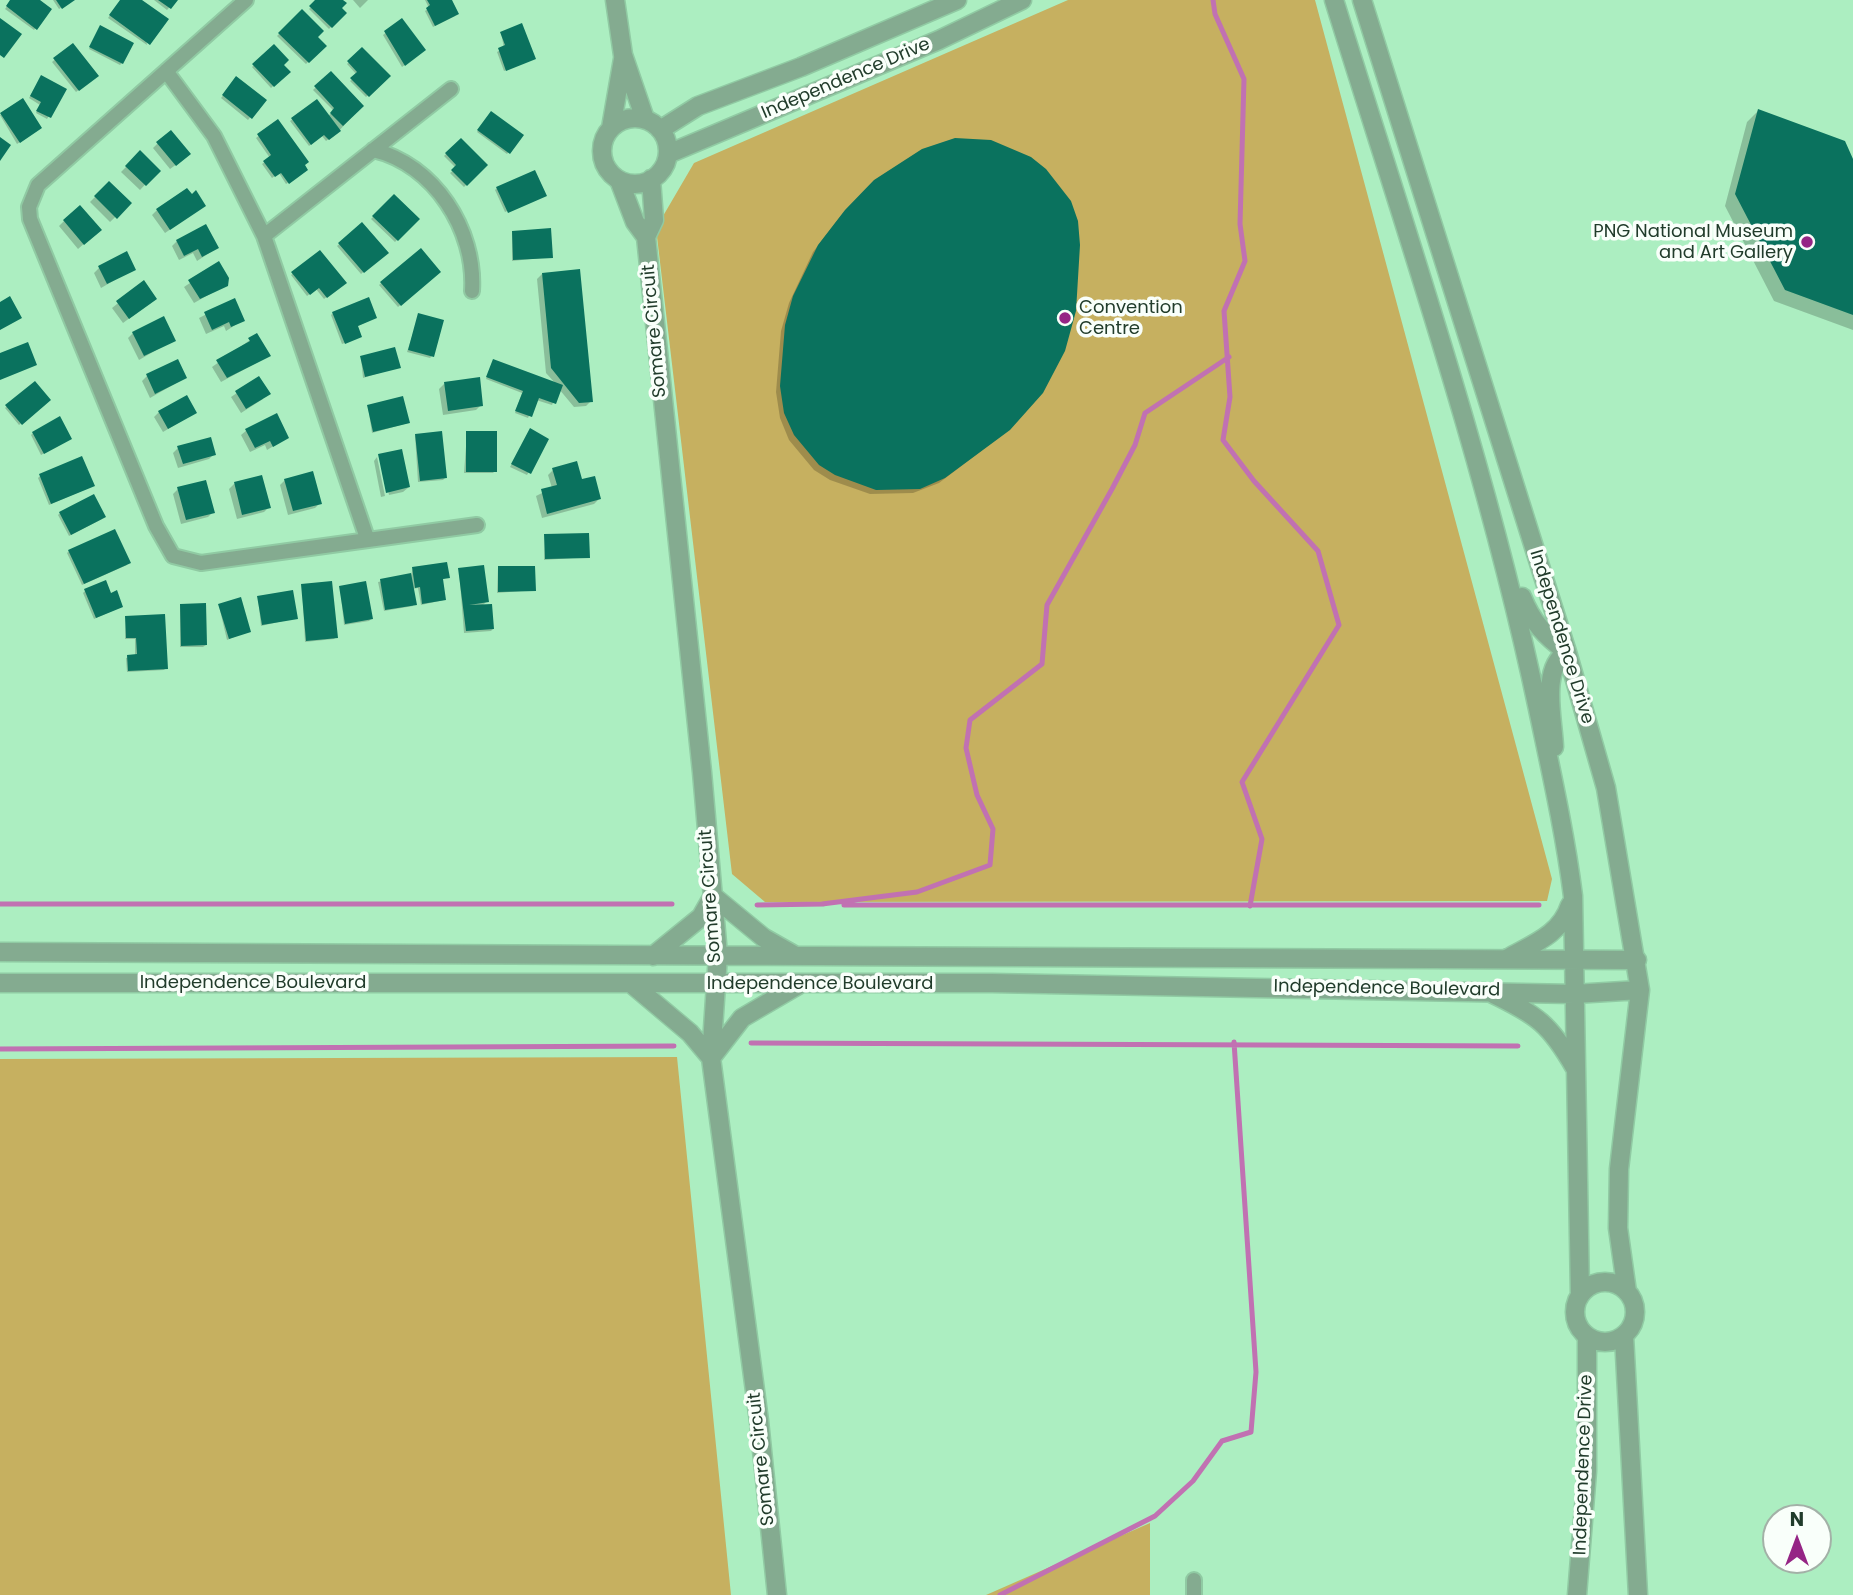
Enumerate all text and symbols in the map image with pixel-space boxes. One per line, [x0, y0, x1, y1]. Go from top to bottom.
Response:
street label: Independence Drive [758, 34, 934, 124]
place label: PNG National Museum and Art Gallery [1593, 221, 1793, 264]
marker: PNG National Museum and Art Gallery [1799, 234, 1815, 250]
street label: Somare Circuit [638, 263, 672, 399]
place label: Convention Centre [1079, 297, 1183, 340]
marker: Convention Centre [1057, 310, 1073, 326]
street label: Independence Drive [1524, 547, 1598, 727]
street label: Somare Circuit [696, 828, 726, 964]
street label: Independence Boulevard [140, 972, 366, 994]
street label: Independence Boulevard [707, 973, 933, 995]
street label: Independence Boulevard [1273, 976, 1501, 1002]
street label: Independence Drive [1570, 1374, 1598, 1556]
street label: Somare Circuit [744, 1391, 780, 1527]
north arrow [1762, 1504, 1832, 1574]
text: N [1790, 1506, 1804, 1533]

